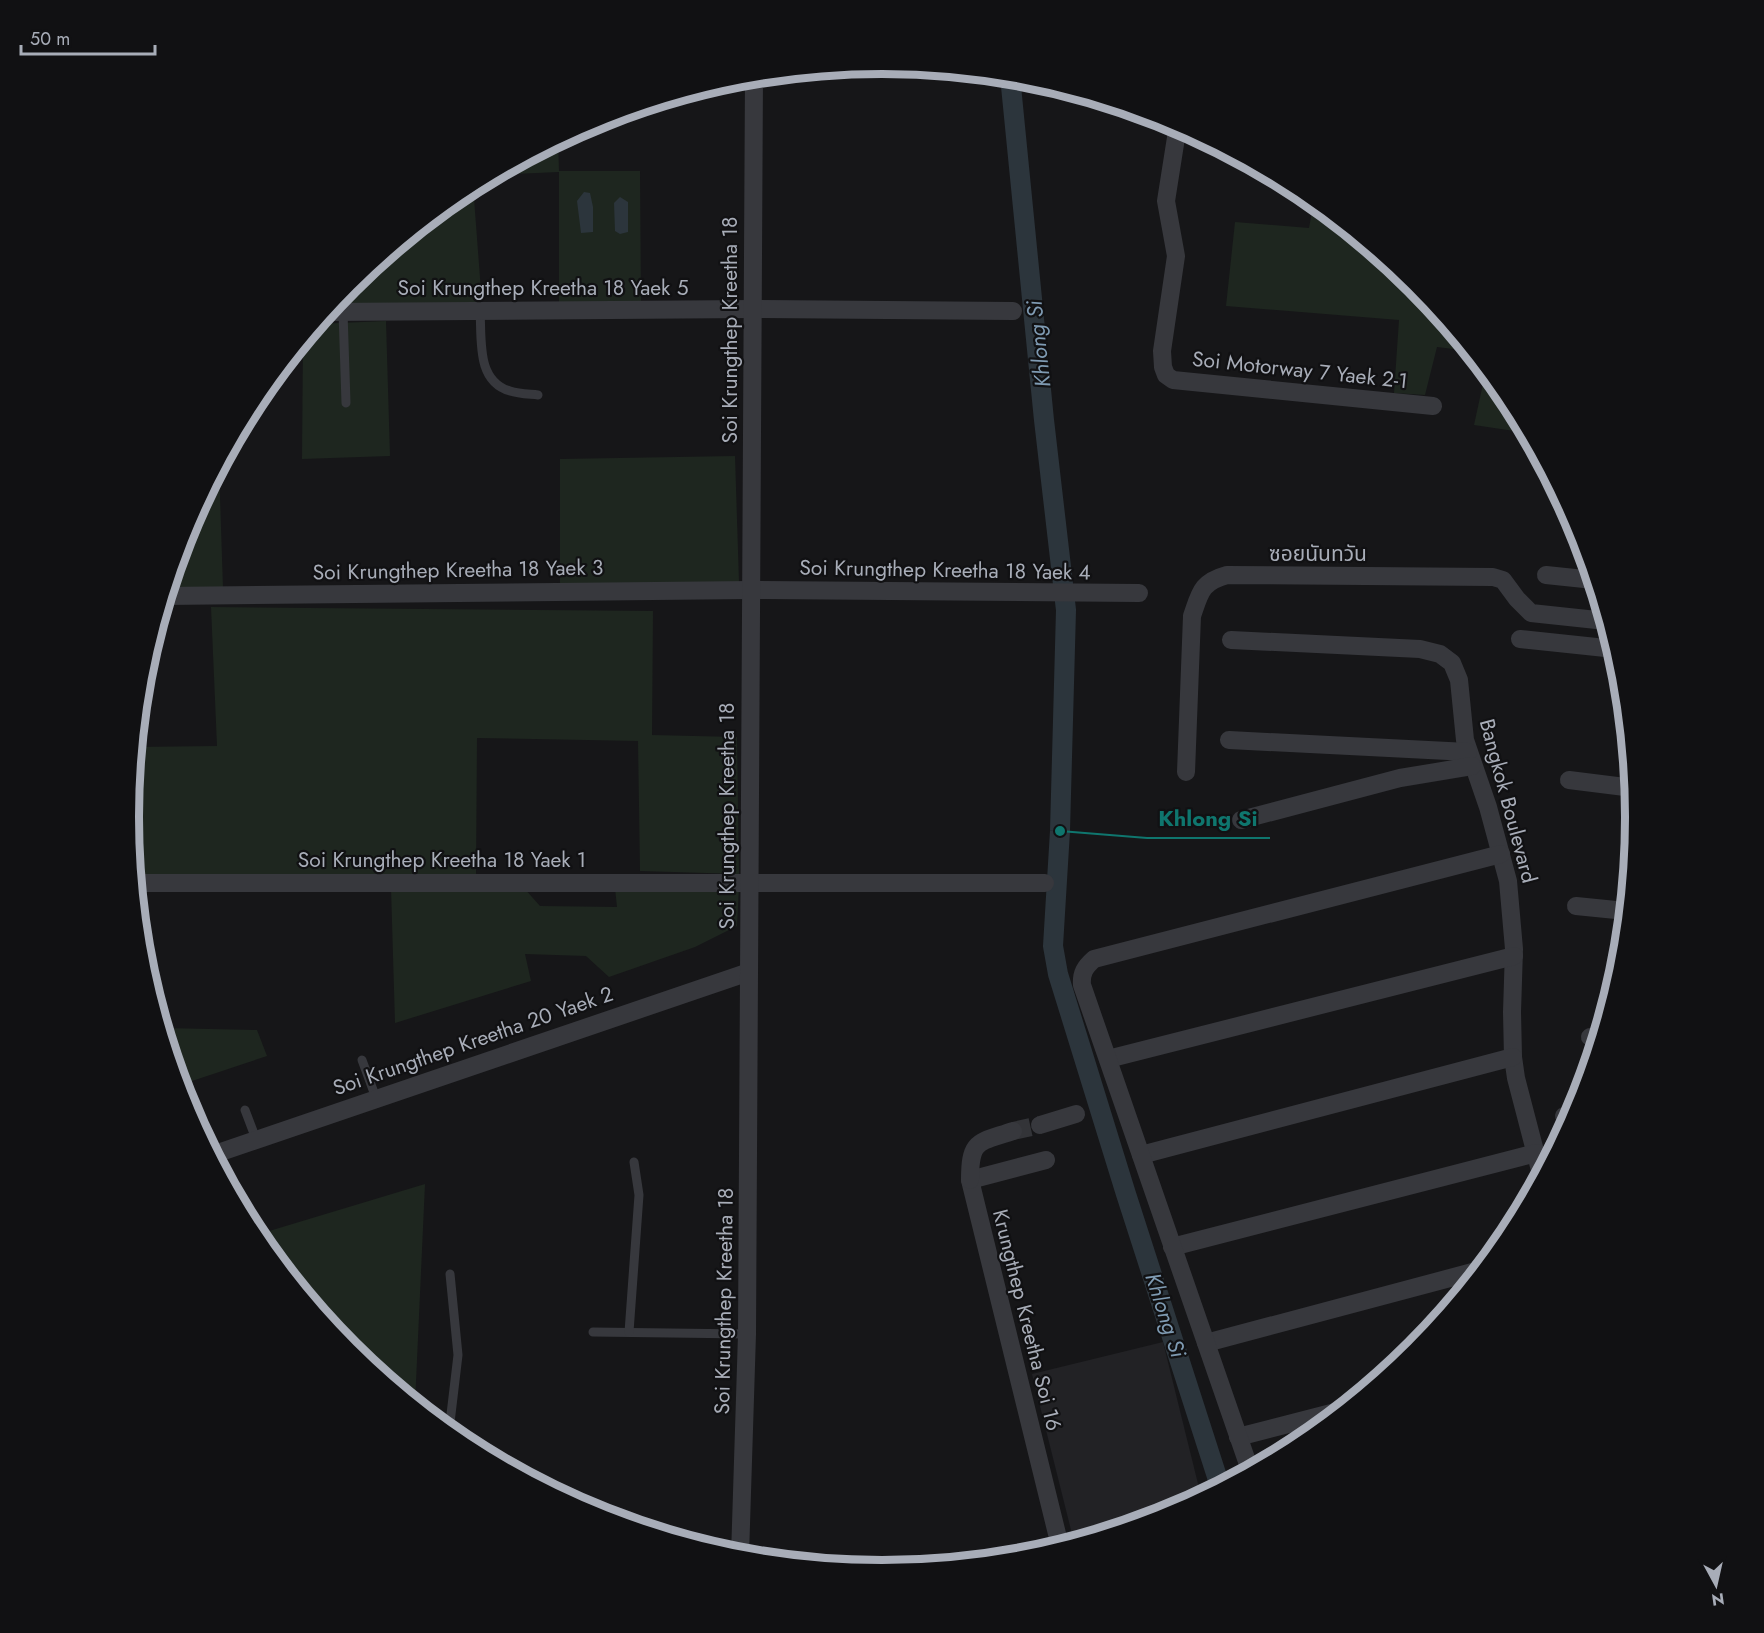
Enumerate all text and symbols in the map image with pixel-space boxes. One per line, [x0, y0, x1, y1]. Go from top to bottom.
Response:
scale bar [21, 18, 154, 56]
text: 50 m [30, 26, 70, 52]
street label: Soi Krungthep Kreetha 18 [715, 217, 745, 443]
street label: Soi Krungthep Kreetha 18 Yaek 5 [397, 273, 689, 303]
water label: Khlong Si [1017, 299, 1058, 389]
street label: Soi Motorway 7 Yaek 2-1 [1191, 344, 1409, 396]
street label: ซอยนันทวัน [1269, 539, 1367, 569]
street label: Soi Krungthep Kreetha 18 Yaek 3 [312, 552, 604, 588]
street label: Soi Krungthep Kreetha 18 Yaek 4 [799, 552, 1091, 588]
street label: Soi Krungthep Kreetha 18 [712, 703, 742, 929]
street label: Bangkok Boulevard [1472, 716, 1544, 886]
callout: Khlong Si [1147, 798, 1270, 838]
text: Khlong Si [1158, 802, 1258, 834]
street label: Soi Krungthep Kreetha 18 Yaek 1 [298, 845, 586, 875]
street label: Soi Krungthep Kreetha 20 Yaek 2 [329, 979, 617, 1103]
street label: Soi Krungthep Kreetha 18 [707, 1187, 741, 1415]
street label: Krungthep Kreetha Soi 16 [985, 1206, 1069, 1434]
water label: Khlong Si [1137, 1269, 1195, 1362]
north arrow [1686, 1555, 1746, 1615]
text: N [1710, 1587, 1726, 1612]

